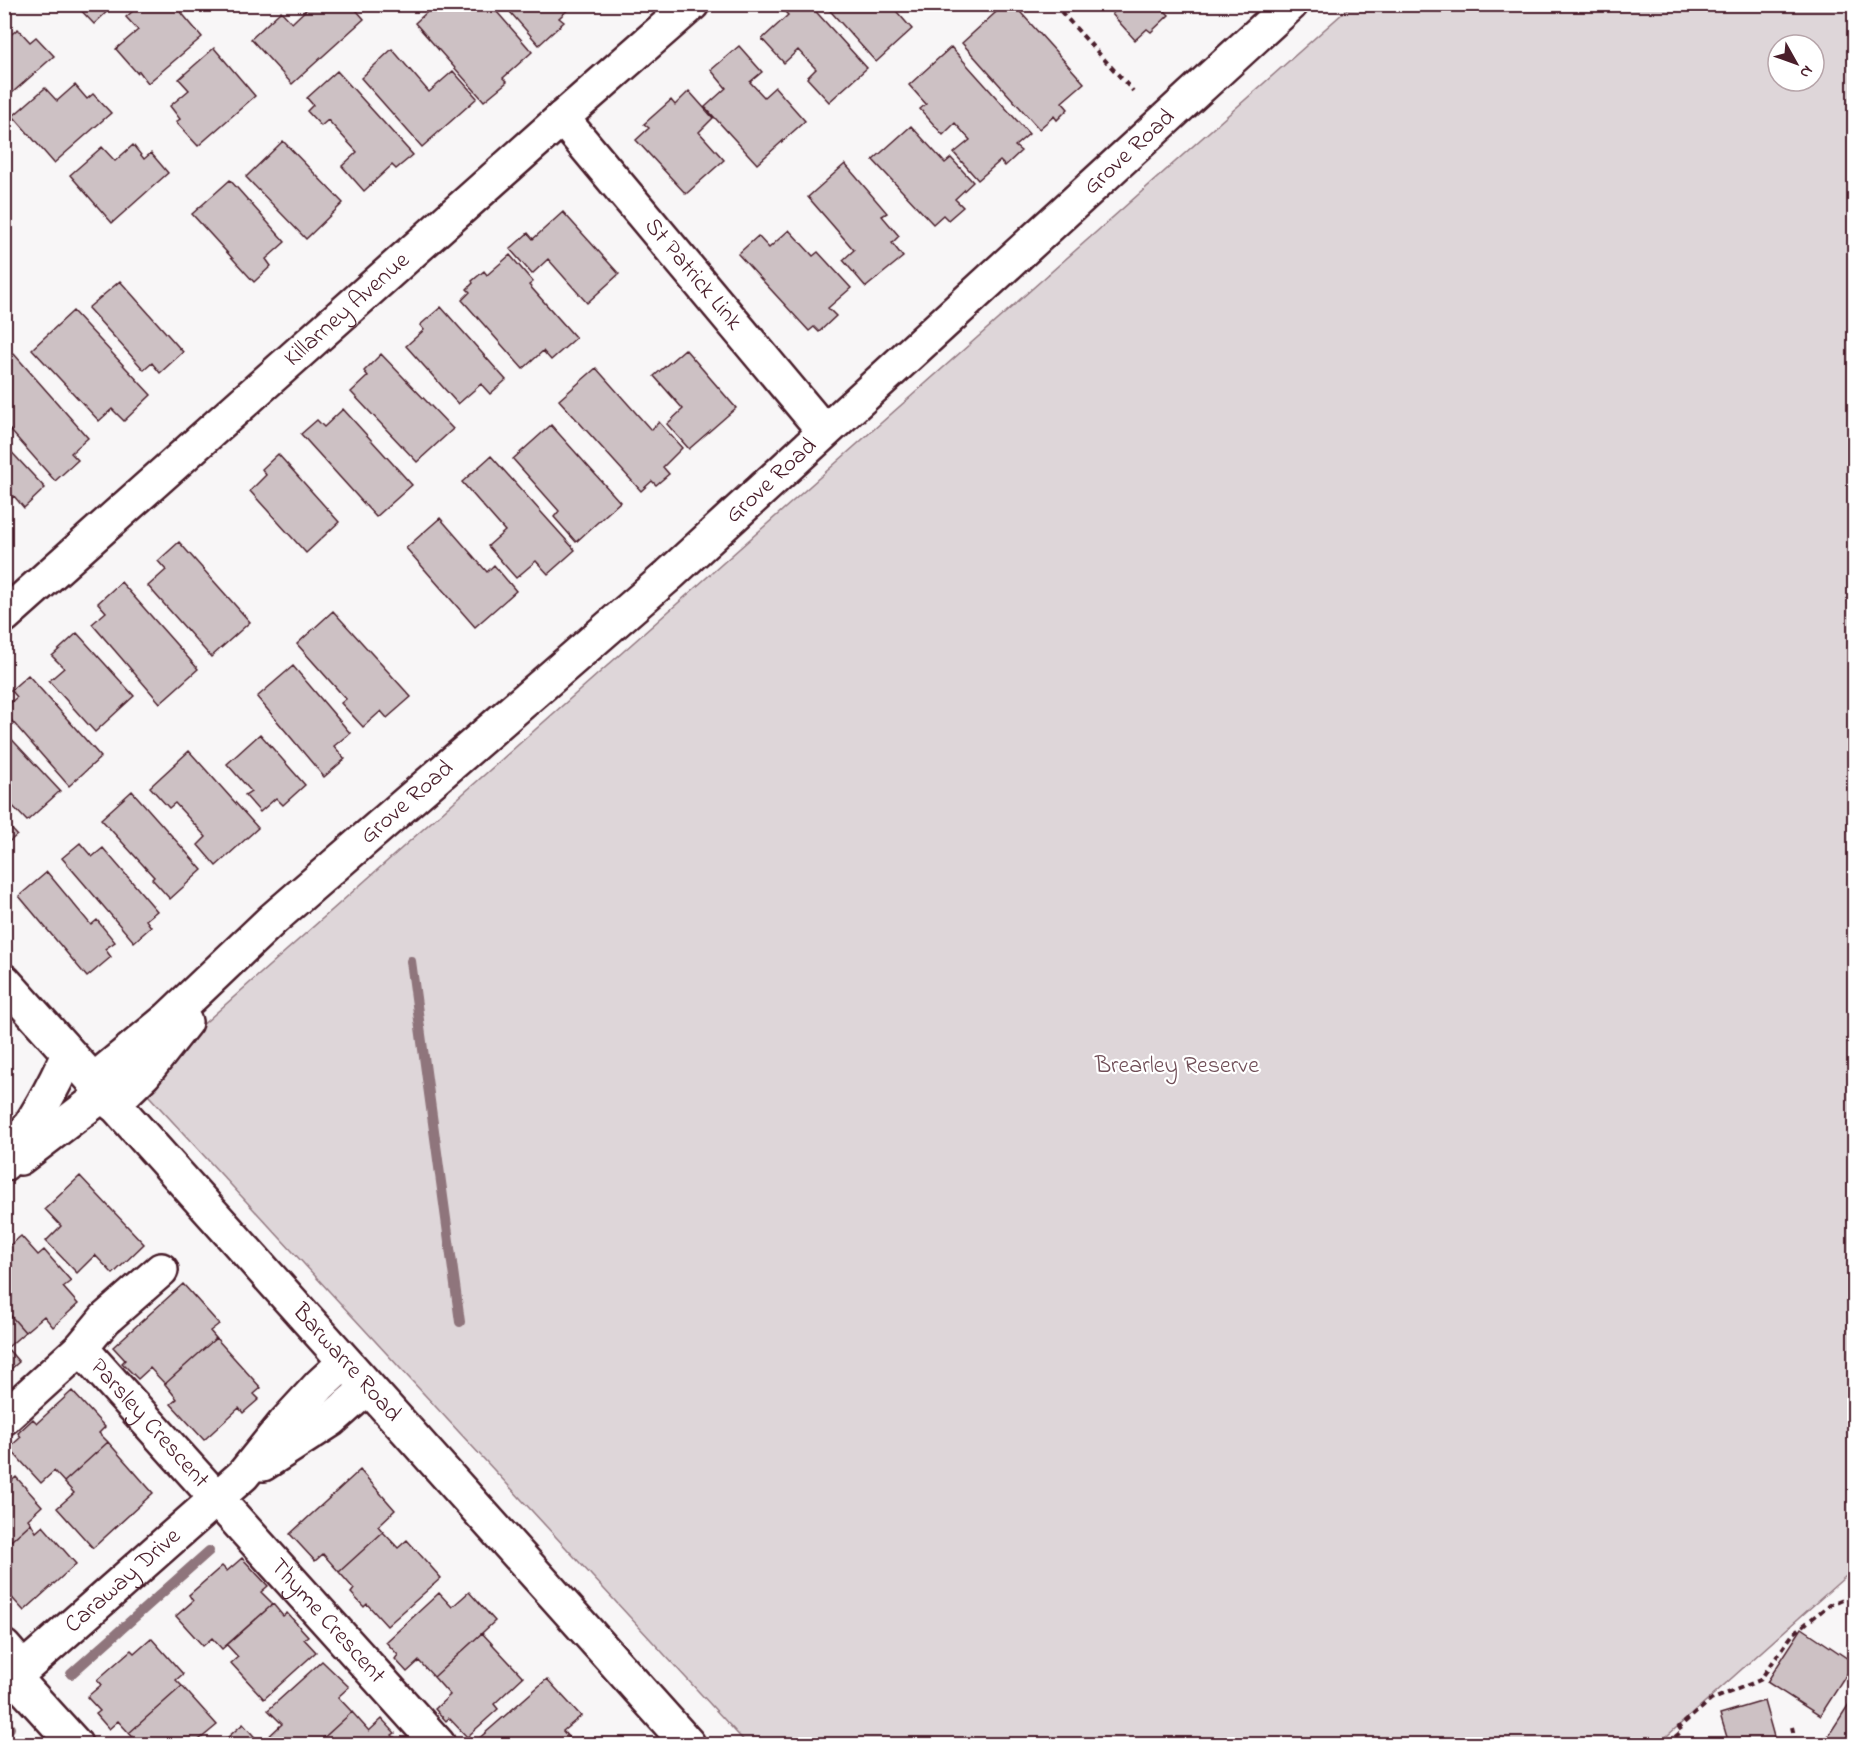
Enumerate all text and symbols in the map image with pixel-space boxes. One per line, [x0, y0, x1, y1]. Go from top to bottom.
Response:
north arrow [1766, 33, 1826, 93]
text: N [1793, 60, 1819, 83]
street label: Grove Road [1076, 100, 1184, 204]
street label: St Patrick Link [635, 210, 751, 339]
street label: Killarney Avenue [277, 244, 418, 375]
street label: Grove Road [718, 429, 826, 532]
street label: Grove Road [353, 752, 462, 853]
park label: Brearley Reserve [1094, 1049, 1259, 1085]
street label: Barwarre Road [283, 1295, 410, 1431]
street label: Parsley Crescent [81, 1351, 217, 1496]
street label: Caraway Drive [57, 1520, 189, 1642]
street label: Thyme Crescent [261, 1551, 394, 1692]

